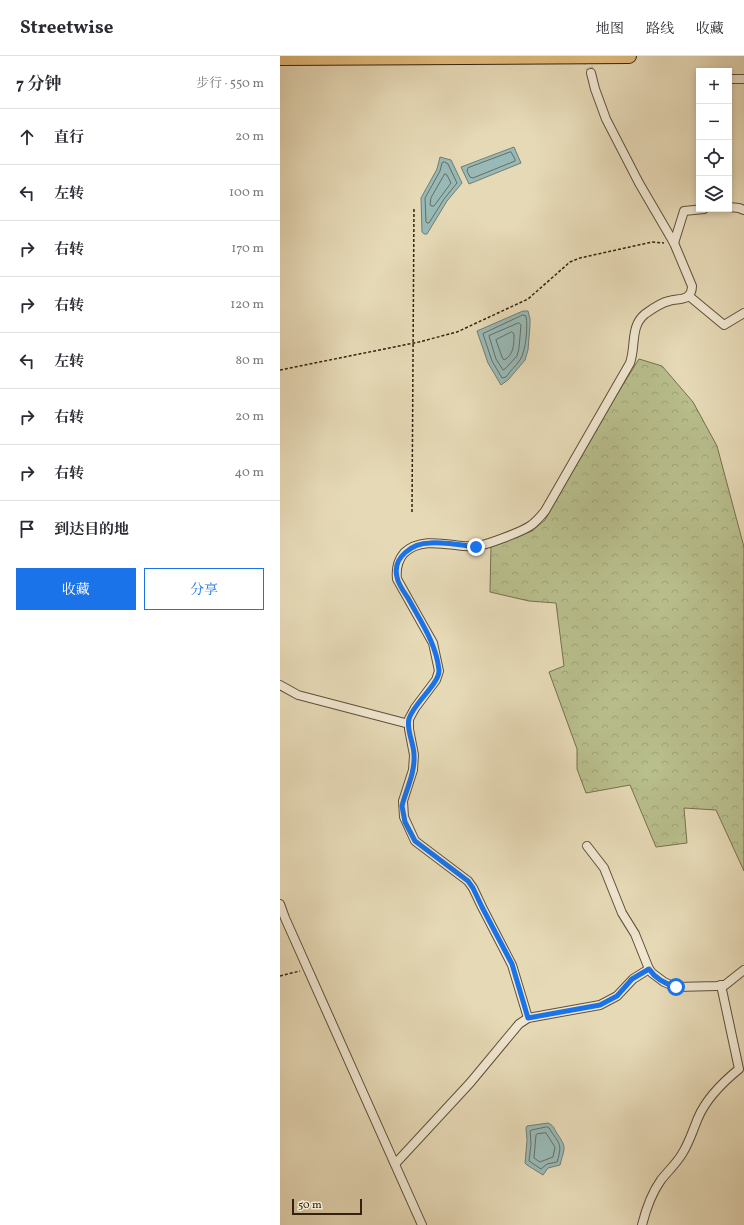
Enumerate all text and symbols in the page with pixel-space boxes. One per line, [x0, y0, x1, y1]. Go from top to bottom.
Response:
text: Streetwise [20, 15, 113, 41]
text: 地图 [596, 20, 624, 39]
text: 路线 [646, 20, 674, 39]
text: 收藏 [696, 20, 724, 39]
map controls [696, 68, 732, 212]
button: + [696, 68, 732, 104]
text: 7 分钟 [16, 73, 62, 96]
text: 步行 · 550 m [196, 75, 264, 93]
button: − [696, 104, 732, 140]
icon: ahead [16, 126, 38, 148]
text: 直行 [54, 128, 84, 149]
text: 20 m [235, 128, 264, 146]
button: locate [696, 140, 732, 176]
button: layers [696, 176, 732, 212]
icon: left [16, 182, 38, 204]
text: 左转 [54, 184, 84, 205]
text: 100 m [229, 184, 264, 202]
icon: right [16, 238, 38, 260]
text: 右转 [54, 240, 84, 261]
text: 170 m [231, 240, 264, 258]
icon: right [16, 294, 38, 316]
text: 右转 [54, 296, 84, 317]
text: 120 m [230, 296, 264, 314]
icon: left [16, 350, 38, 372]
text: 左转 [54, 352, 84, 373]
text: 80 m [235, 352, 264, 370]
icon: right [16, 406, 38, 428]
text: 右转 [54, 408, 84, 429]
text: 20 m [235, 408, 264, 426]
icon: right [16, 462, 38, 484]
text: 右转 [54, 464, 84, 485]
text: 40 m [235, 464, 264, 482]
icon: arrive [16, 518, 38, 540]
text: 到达目的地 [54, 520, 129, 541]
route end [467, 538, 485, 556]
button: 收藏 [16, 568, 136, 610]
button: 分享 [144, 568, 264, 610]
route start [667, 978, 685, 996]
scale bar [292, 1197, 362, 1216]
text: 50 m [298, 1198, 322, 1213]

